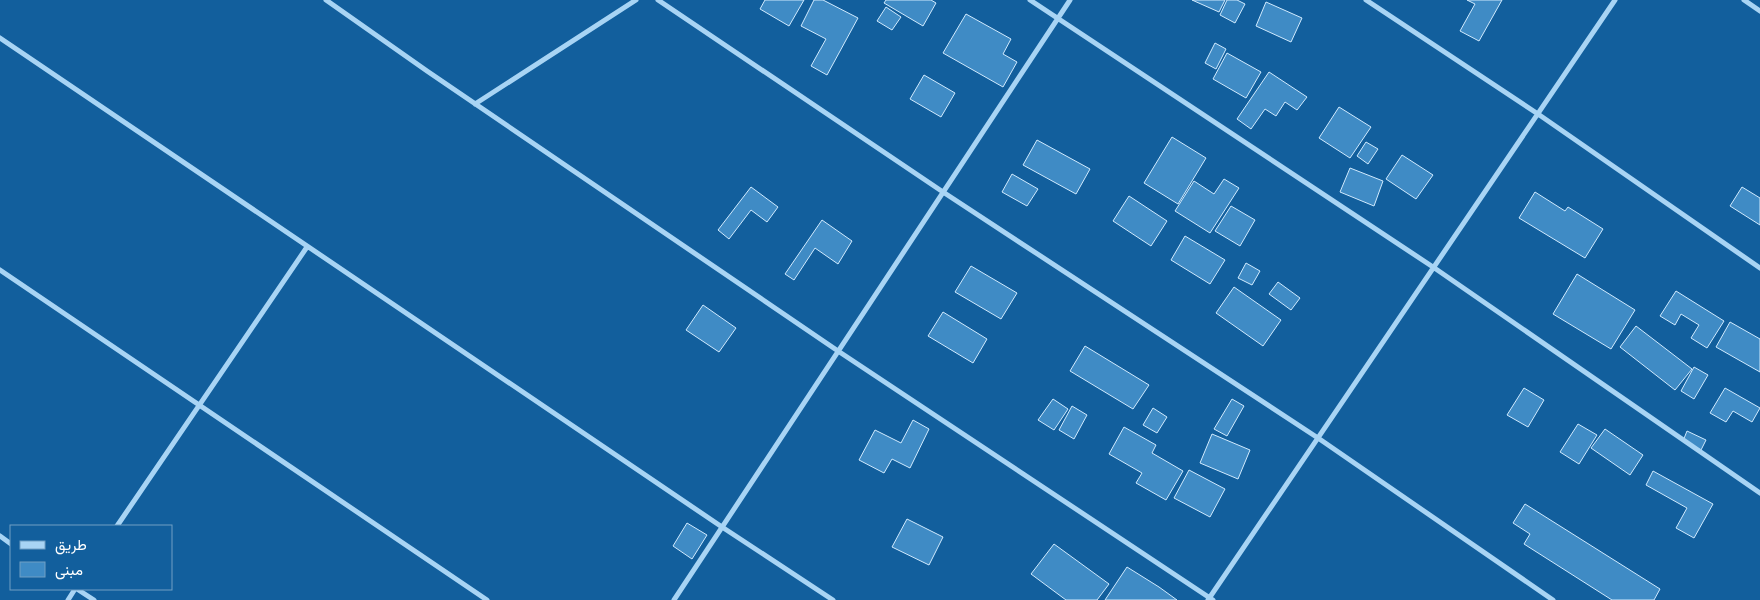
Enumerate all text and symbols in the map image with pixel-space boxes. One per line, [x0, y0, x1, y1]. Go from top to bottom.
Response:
legend [10, 525, 172, 590]
text: طريق [55, 537, 87, 556]
text: مبنى [55, 562, 83, 581]

